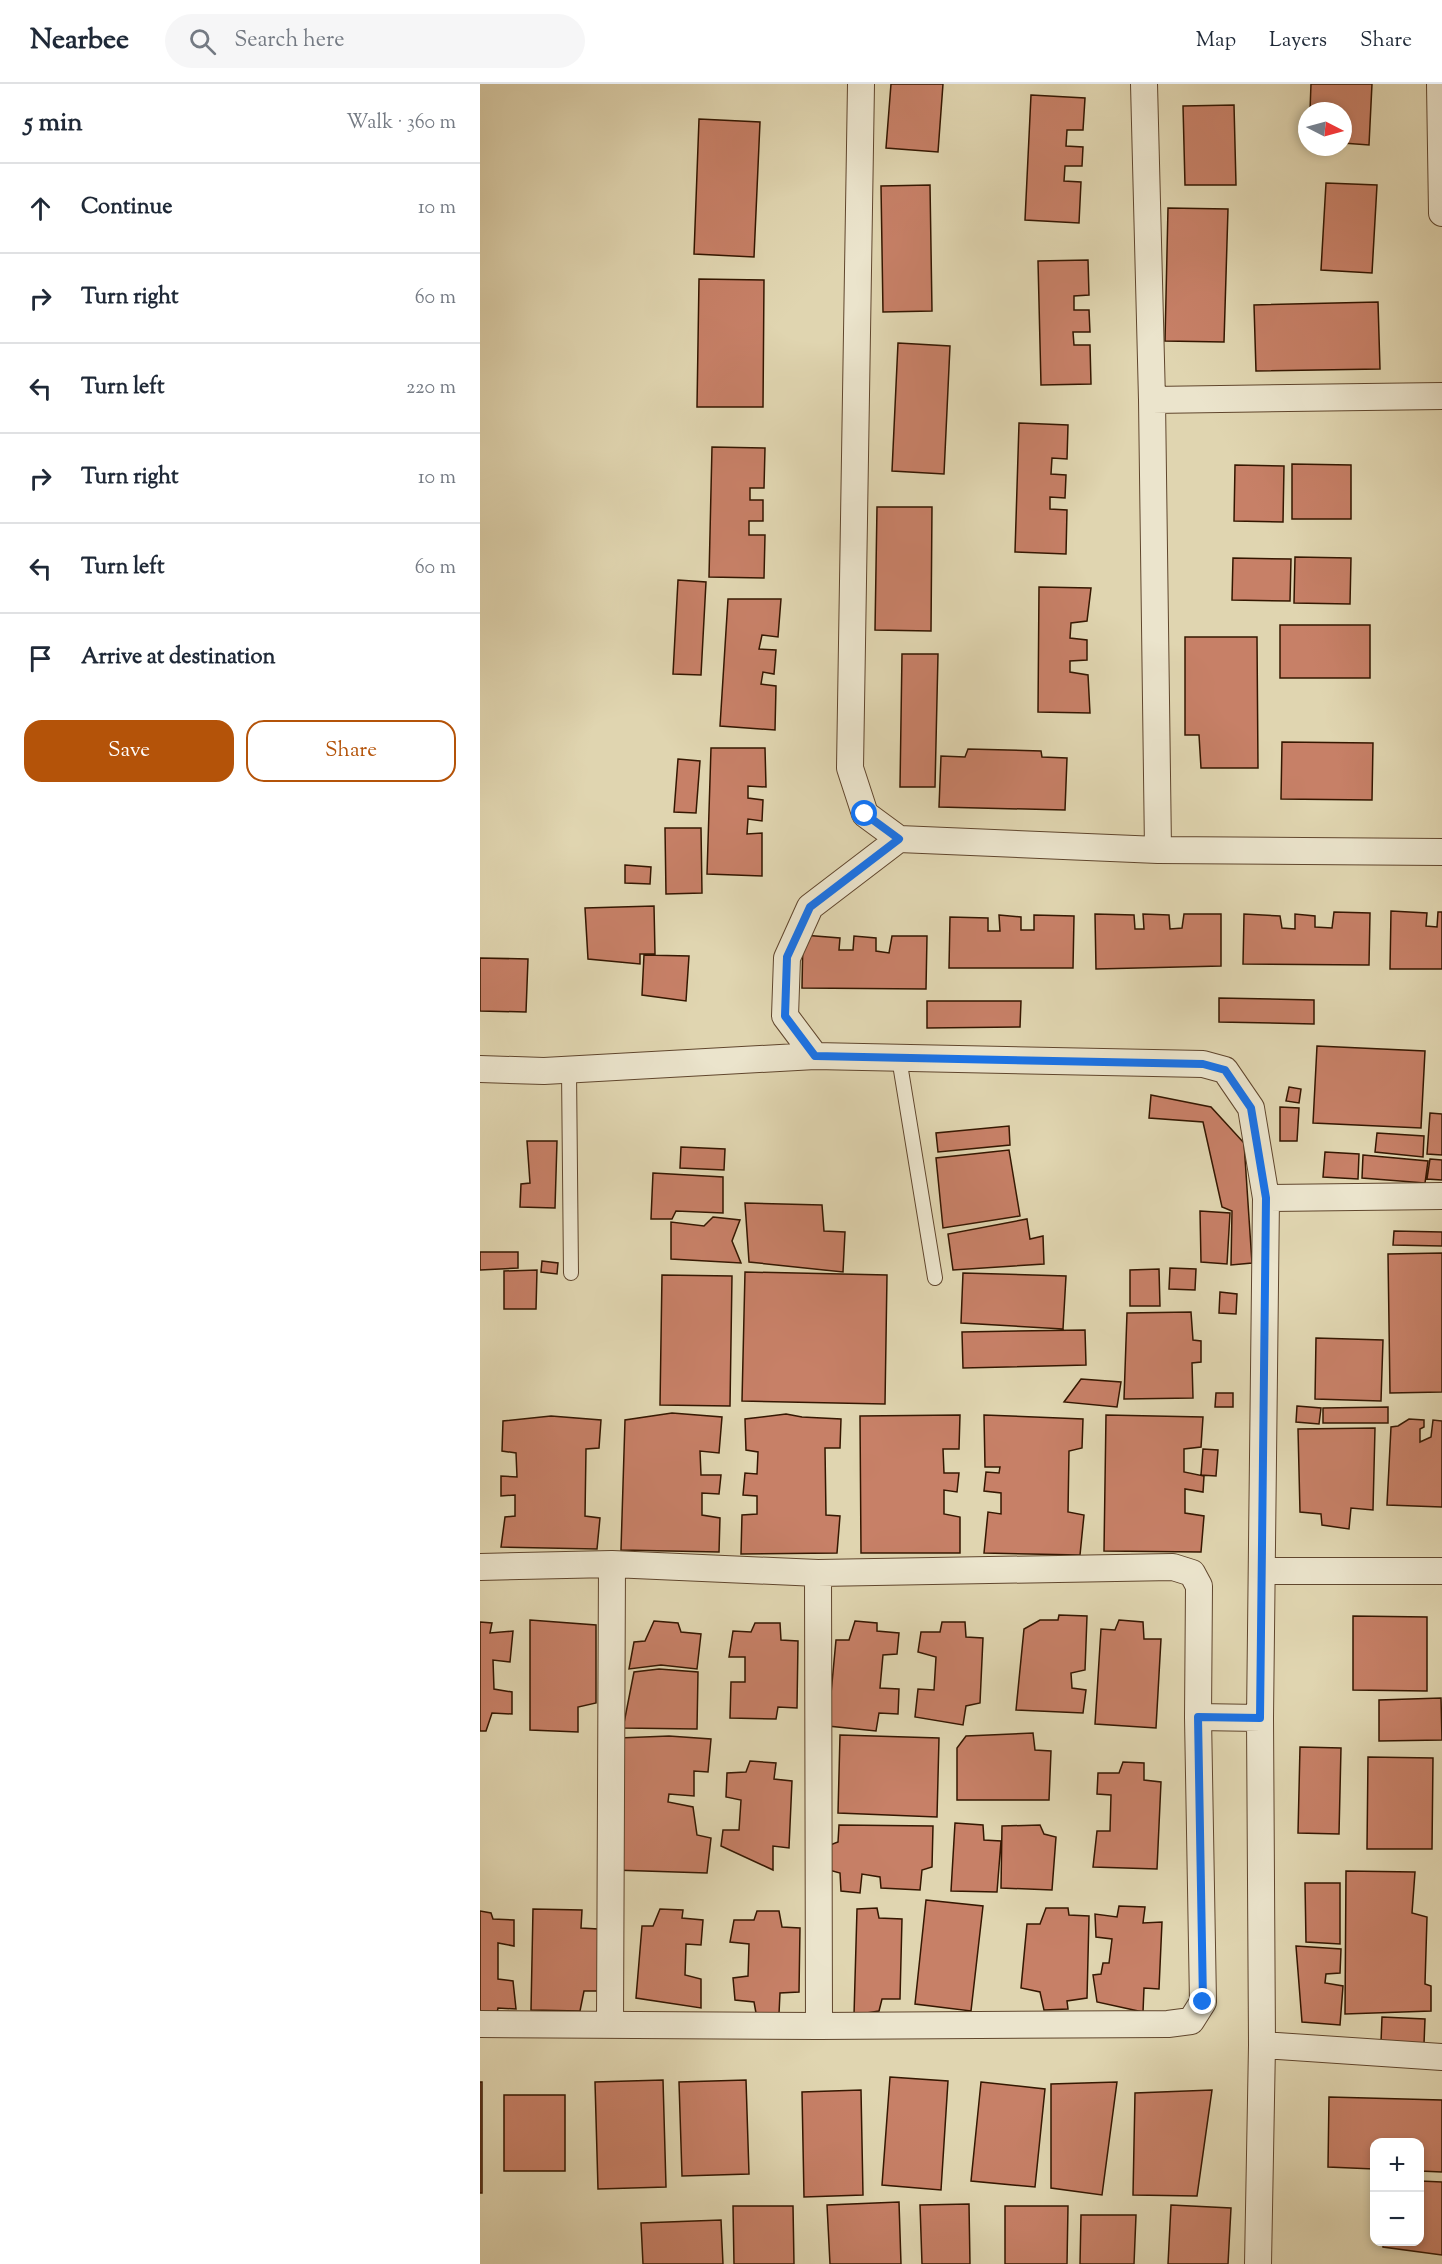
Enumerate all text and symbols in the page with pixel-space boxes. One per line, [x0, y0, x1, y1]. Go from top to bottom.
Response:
search box [165, 14, 585, 68]
text: Nearbee [30, 21, 129, 61]
icon: search [186, 25, 219, 58]
text: Search here [234, 25, 345, 57]
text: Map [1196, 26, 1236, 56]
text: Layers [1269, 26, 1327, 56]
text: Share [1360, 26, 1412, 56]
north arrow [1298, 102, 1352, 156]
text: 5 min [24, 105, 83, 142]
text: Walk · 360 m [346, 109, 456, 138]
icon: ahead [24, 192, 57, 225]
text: Continue [81, 192, 172, 224]
text: 10 m [418, 194, 456, 223]
icon: right [24, 282, 57, 315]
text: Turn right [81, 282, 178, 314]
text: 60 m [415, 284, 456, 313]
icon: left [24, 372, 57, 405]
text: Turn left [81, 372, 164, 404]
text: 220 m [406, 374, 456, 403]
icon: right [24, 462, 57, 495]
text: Turn right [81, 462, 178, 494]
text: 10 m [418, 464, 456, 493]
icon: left [24, 552, 57, 585]
text: Turn left [81, 552, 164, 584]
text: 60 m [415, 554, 456, 583]
icon: arrive [24, 642, 57, 675]
text: Arrive at destination [81, 642, 276, 674]
button: Save [24, 720, 234, 782]
button: Share [246, 720, 456, 782]
route start [851, 800, 877, 826]
route end [1189, 1988, 1215, 2014]
map controls [1370, 2138, 1424, 2246]
button: + [1370, 2138, 1424, 2192]
button: − [1370, 2192, 1424, 2246]

